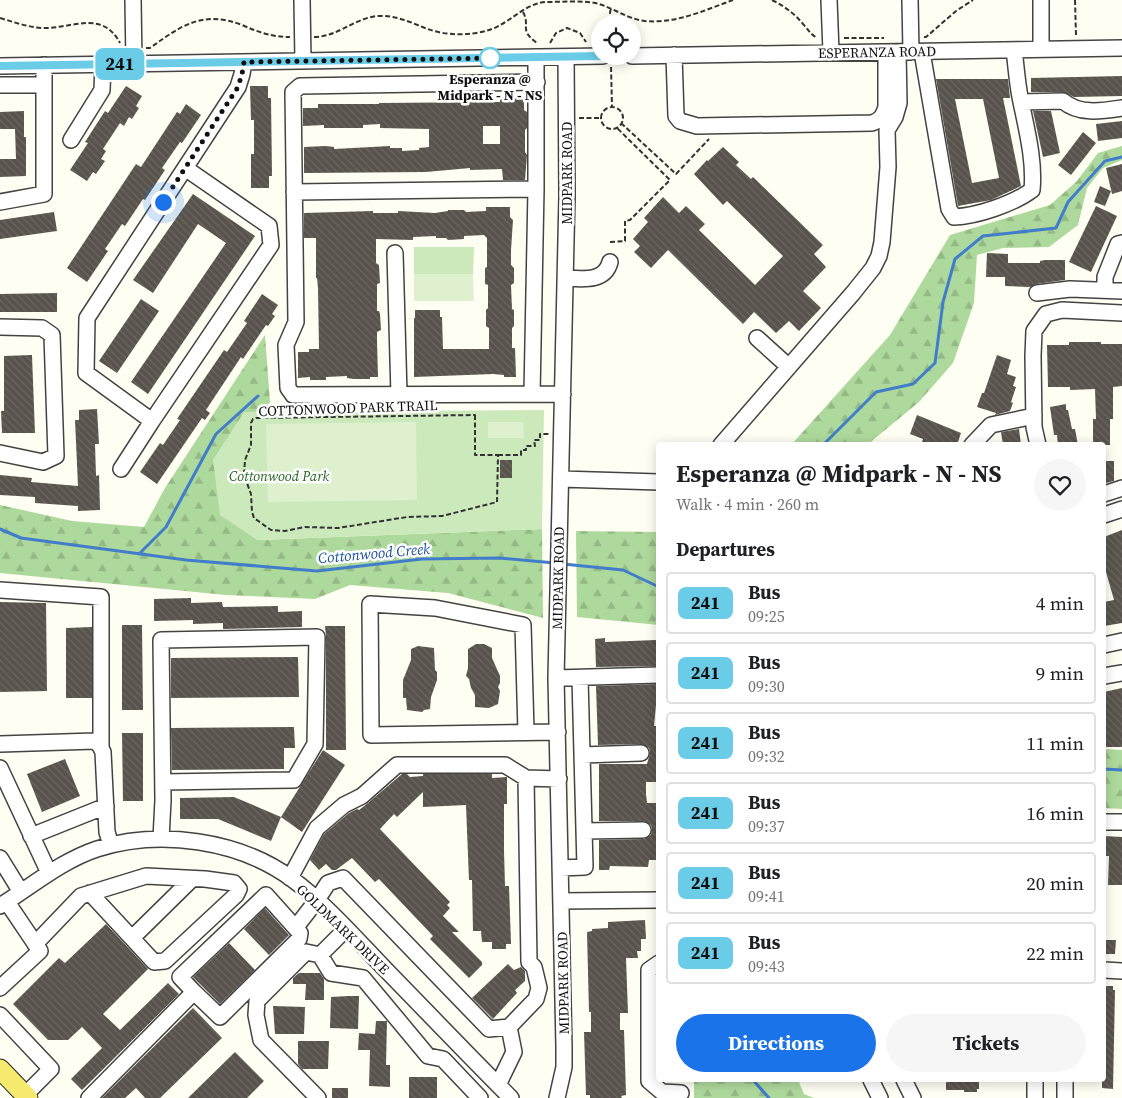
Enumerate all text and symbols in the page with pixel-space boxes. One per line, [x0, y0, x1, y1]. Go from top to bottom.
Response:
map controls [591, 15, 641, 65]
button: locate [591, 15, 641, 65]
street label: ESPERANZA ROAD [818, 41, 936, 63]
marker: Esperanza @ Midpark - N - NS [479, 47, 501, 69]
line badge: 241 [91, 48, 149, 80]
text: 241 [105, 51, 135, 76]
place label: Esperanza @ Midpark - N - NS [438, 69, 543, 105]
street label: MIDPARK ROAD [557, 122, 577, 224]
your location [151, 190, 176, 215]
street label: COTTONWOOD PARK TRAIL [258, 395, 438, 421]
text: Esperanza @ Midpark - N - NS [676, 457, 1002, 490]
button: heart [1034, 459, 1086, 511]
park label: Cottonwood Park [229, 466, 329, 486]
text: Walk · 4 min · 260 m [676, 493, 819, 515]
street label: MIDPARK ROAD [547, 526, 569, 630]
text: Departures [676, 536, 775, 562]
water label: Cottonwood Creek [317, 538, 432, 568]
text: Bus [748, 579, 780, 605]
text: 241 [691, 590, 720, 615]
text: 4 min [1036, 590, 1084, 616]
text: 09:25 [748, 605, 785, 627]
text: Bus [748, 649, 780, 675]
text: 241 [691, 660, 720, 685]
text: 9 min [1036, 660, 1084, 686]
text: 09:30 [748, 675, 785, 697]
text: Bus [748, 719, 780, 745]
text: 241 [691, 730, 720, 755]
text: 11 min [1026, 730, 1084, 756]
text: 09:32 [748, 745, 785, 767]
text: Bus [748, 789, 780, 815]
text: 241 [691, 800, 720, 825]
text: 16 min [1026, 800, 1084, 826]
text: 09:37 [748, 815, 785, 837]
text: Bus [748, 859, 780, 885]
text: 241 [691, 870, 720, 895]
text: 20 min [1026, 870, 1084, 896]
street label: GOLDMARK DRIVE [292, 879, 394, 979]
text: 09:41 [748, 885, 785, 907]
text: Bus [748, 929, 780, 955]
street label: MIDPARK ROAD [552, 931, 574, 1035]
text: 241 [691, 940, 720, 965]
text: 22 min [1026, 940, 1084, 966]
text: 09:43 [748, 955, 785, 977]
button: Directions [676, 1014, 876, 1072]
button: Tickets [886, 1014, 1086, 1072]

